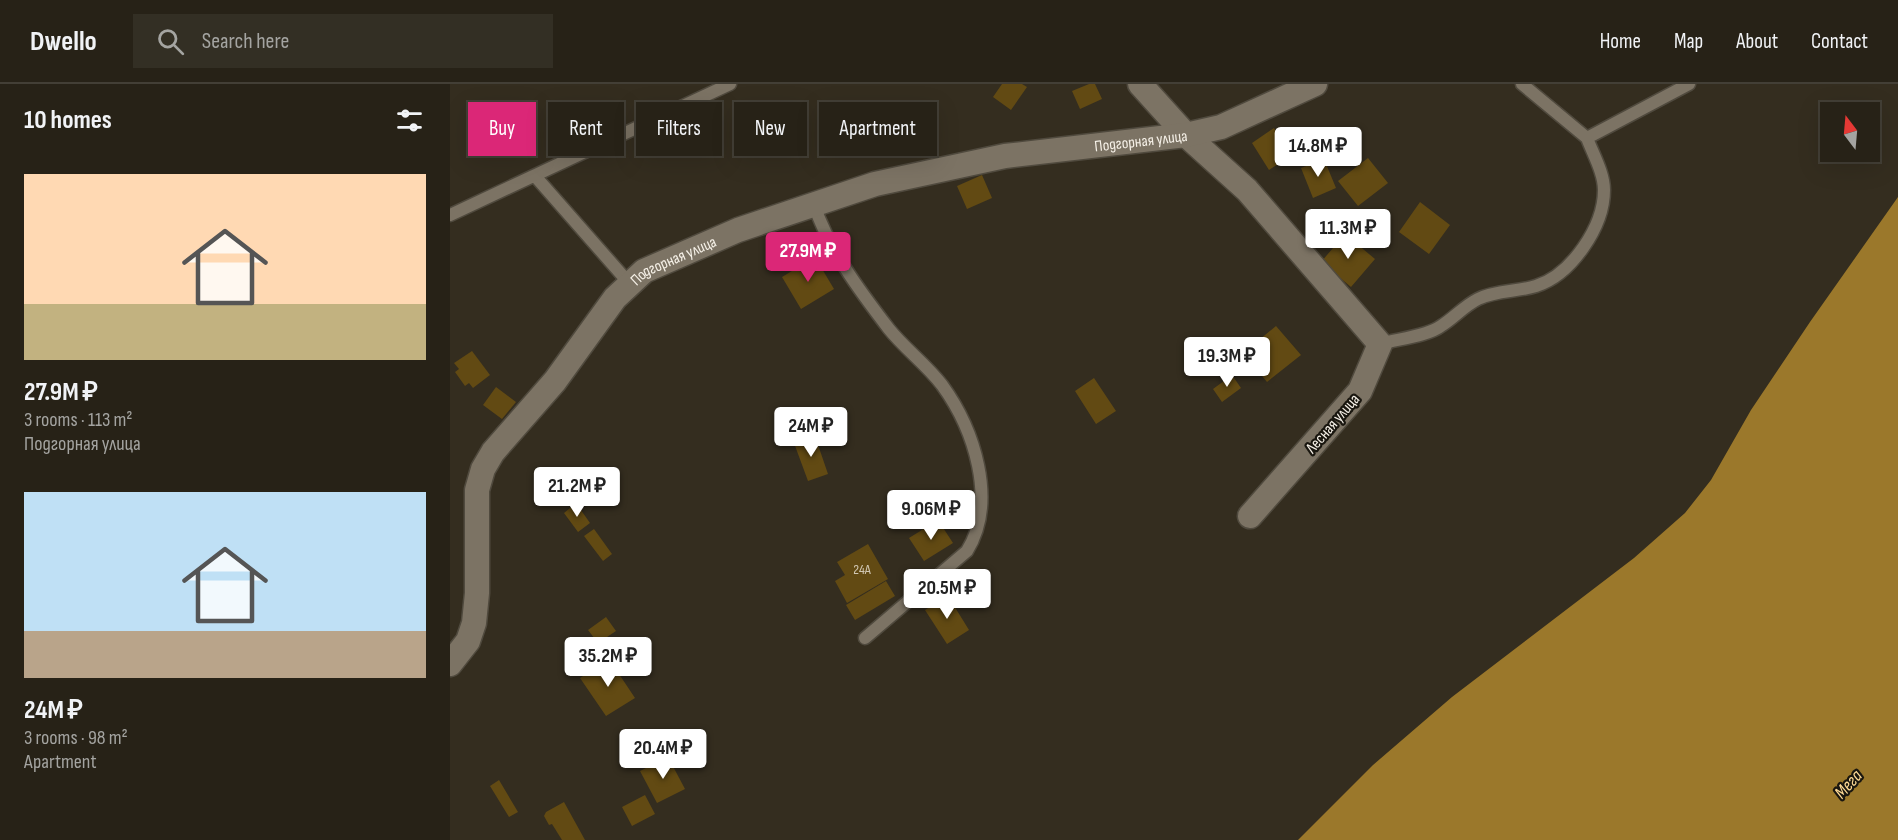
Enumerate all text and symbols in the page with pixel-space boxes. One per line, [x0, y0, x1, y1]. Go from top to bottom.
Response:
search box [133, 14, 553, 68]
text: Dwello [30, 25, 97, 58]
icon: search [154, 25, 187, 58]
text: Search here [202, 28, 289, 55]
text: Home [1600, 29, 1641, 54]
text: Map [1674, 29, 1703, 54]
text: About [1736, 29, 1778, 54]
text: Contact [1811, 29, 1868, 54]
chip: Buy [468, 102, 536, 156]
chip: Rent [548, 102, 624, 156]
chip: Filters [636, 102, 722, 156]
chip: New [734, 102, 807, 156]
chip: Apartment [819, 102, 937, 156]
north arrow [1820, 102, 1880, 162]
map controls [1820, 102, 1880, 162]
icon: filters [393, 104, 426, 137]
text: 10 homes [24, 105, 112, 136]
street label: Подгорная улица [1093, 127, 1189, 157]
pin: 14.8M ₽ [1263, 127, 1373, 178]
text: 14.8M ₽ [1289, 134, 1347, 158]
pin: 11.3M ₽ [1293, 209, 1403, 260]
icon: home [171, 213, 279, 321]
text: 11.3M ₽ [1319, 216, 1377, 240]
pin: 27.9M ₽ [753, 232, 863, 283]
street label: Подгорная улица [627, 233, 720, 290]
text: 27.9M ₽ [780, 239, 836, 263]
pin: 19.3M ₽ [1172, 337, 1282, 388]
text: 19.3M ₽ [1198, 344, 1256, 368]
text: 27.9M ₽ [24, 377, 98, 408]
street label: Лесная улица [1301, 390, 1364, 458]
pin: 24M ₽ [769, 407, 853, 458]
text: 3 rooms · 113 m² [24, 408, 133, 432]
text: 24M ₽ [788, 414, 834, 438]
text: Подгорная улица [24, 432, 141, 456]
pin: 21.2M ₽ [522, 467, 632, 518]
text: 21.2M ₽ [548, 474, 606, 498]
pin: 9.06M ₽ [876, 490, 986, 541]
text: 9.06M ₽ [901, 497, 961, 521]
icon: home [171, 531, 279, 639]
house number: 24А [853, 561, 872, 578]
pin: 20.5M ₽ [892, 569, 1002, 620]
text: 20.5M ₽ [918, 576, 976, 600]
pin: 35.2M ₽ [553, 637, 663, 688]
text: 35.2M ₽ [579, 644, 637, 668]
text: 24M ₽ [24, 695, 83, 726]
text: 3 rooms · 98 m² [24, 726, 128, 750]
pin: 20.4M ₽ [608, 729, 718, 780]
text: 20.4M ₽ [633, 736, 693, 760]
text: Apartment [24, 750, 97, 774]
water label: Мега [1830, 765, 1867, 803]

